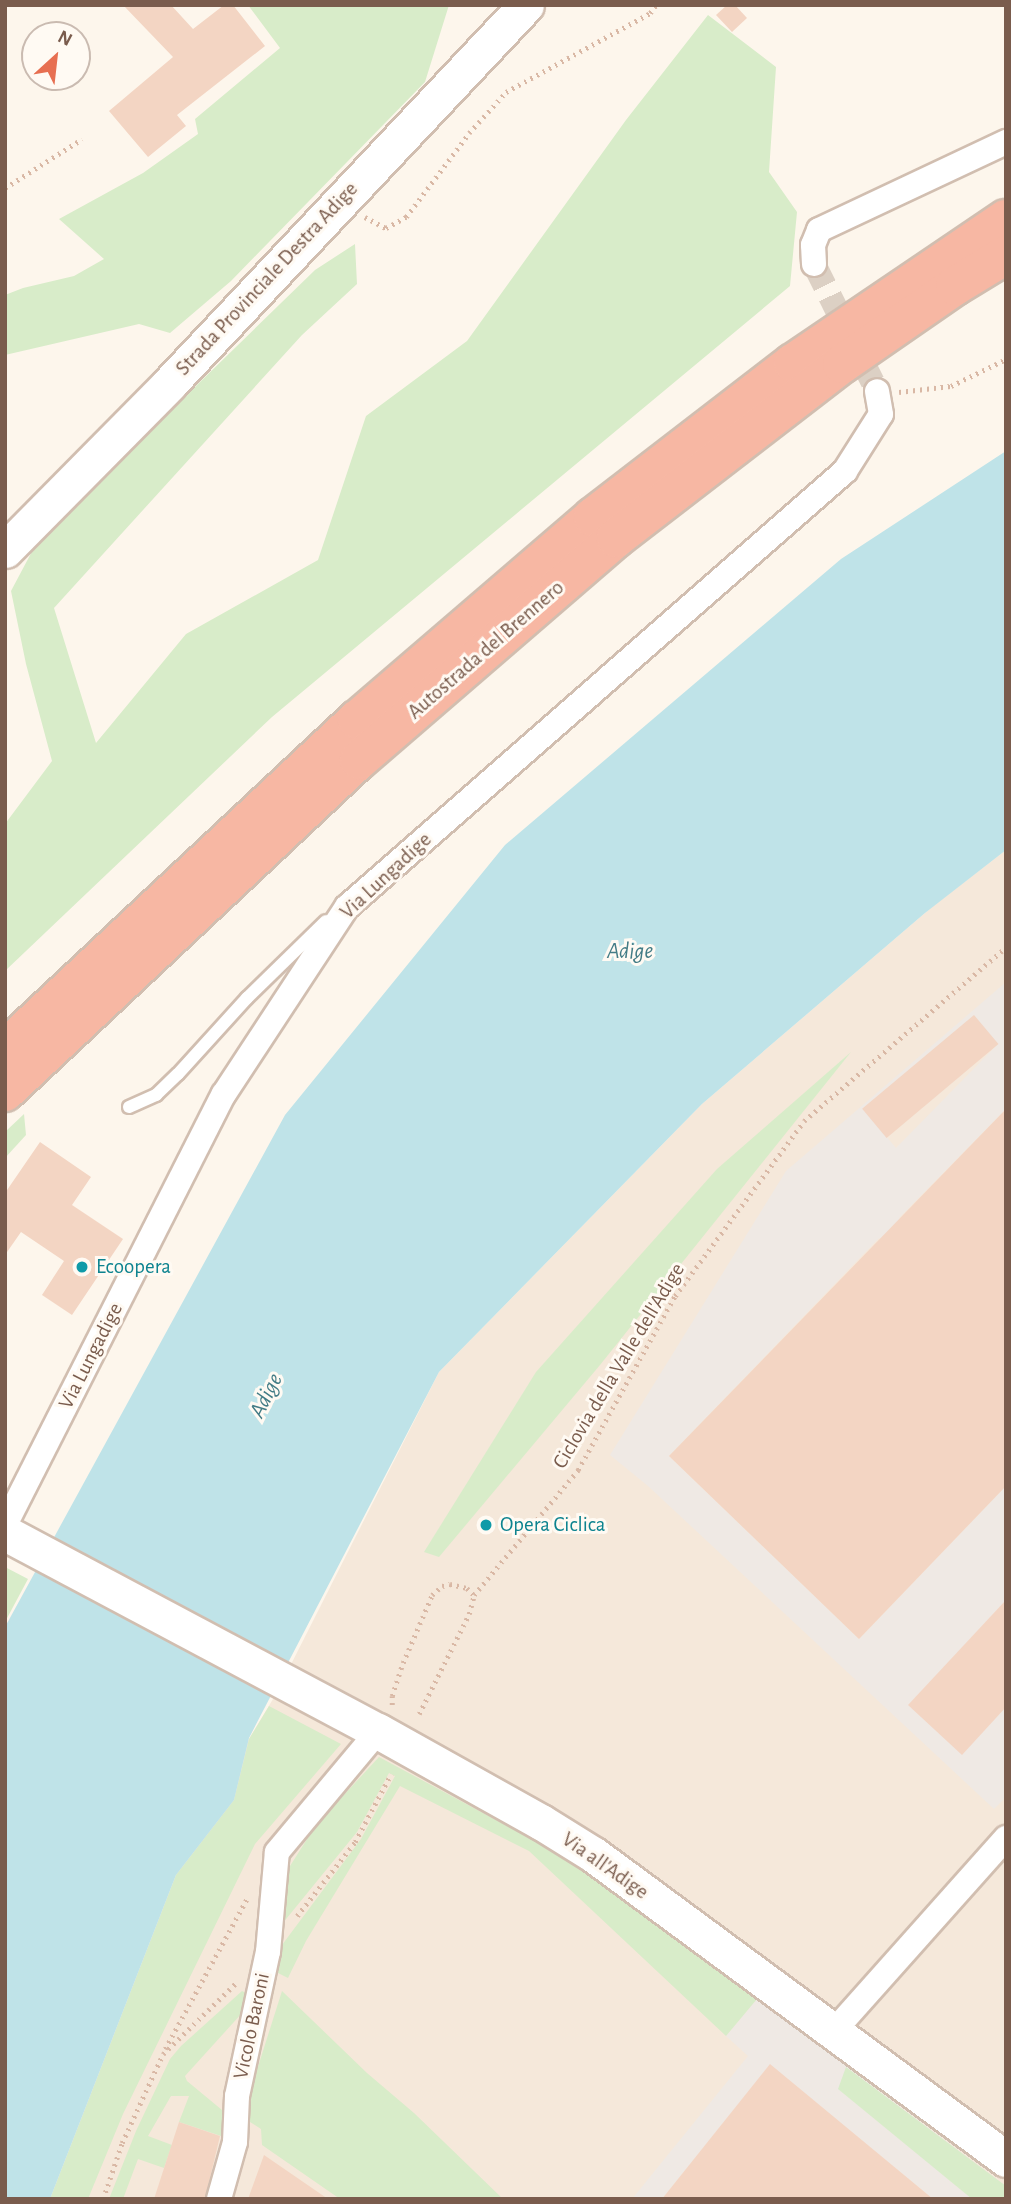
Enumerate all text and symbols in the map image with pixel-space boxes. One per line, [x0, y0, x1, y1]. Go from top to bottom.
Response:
north arrow [21, 21, 91, 91]
text: N [55, 27, 75, 50]
street label: Strada Provinciale Destra Adige [171, 177, 363, 381]
street label: Autostrada del Brennero [403, 575, 569, 725]
street label: Via Lungadige [335, 827, 437, 925]
water label: Adige [607, 938, 653, 966]
place label: Ecoopera [96, 1254, 171, 1280]
marker: Ecoopera [74, 1259, 90, 1275]
street label: Ciclovia della Valle dell'Adige [548, 1259, 690, 1473]
street label: Via Lungadige [54, 1299, 128, 1413]
water label: Adige [244, 1369, 290, 1423]
place label: Opera Ciclica [500, 1512, 605, 1538]
marker: Opera Ciclica [478, 1517, 494, 1533]
street label: Via all'Adige [557, 1827, 653, 1905]
street label: Vicolo Baroni [228, 1971, 276, 2081]

